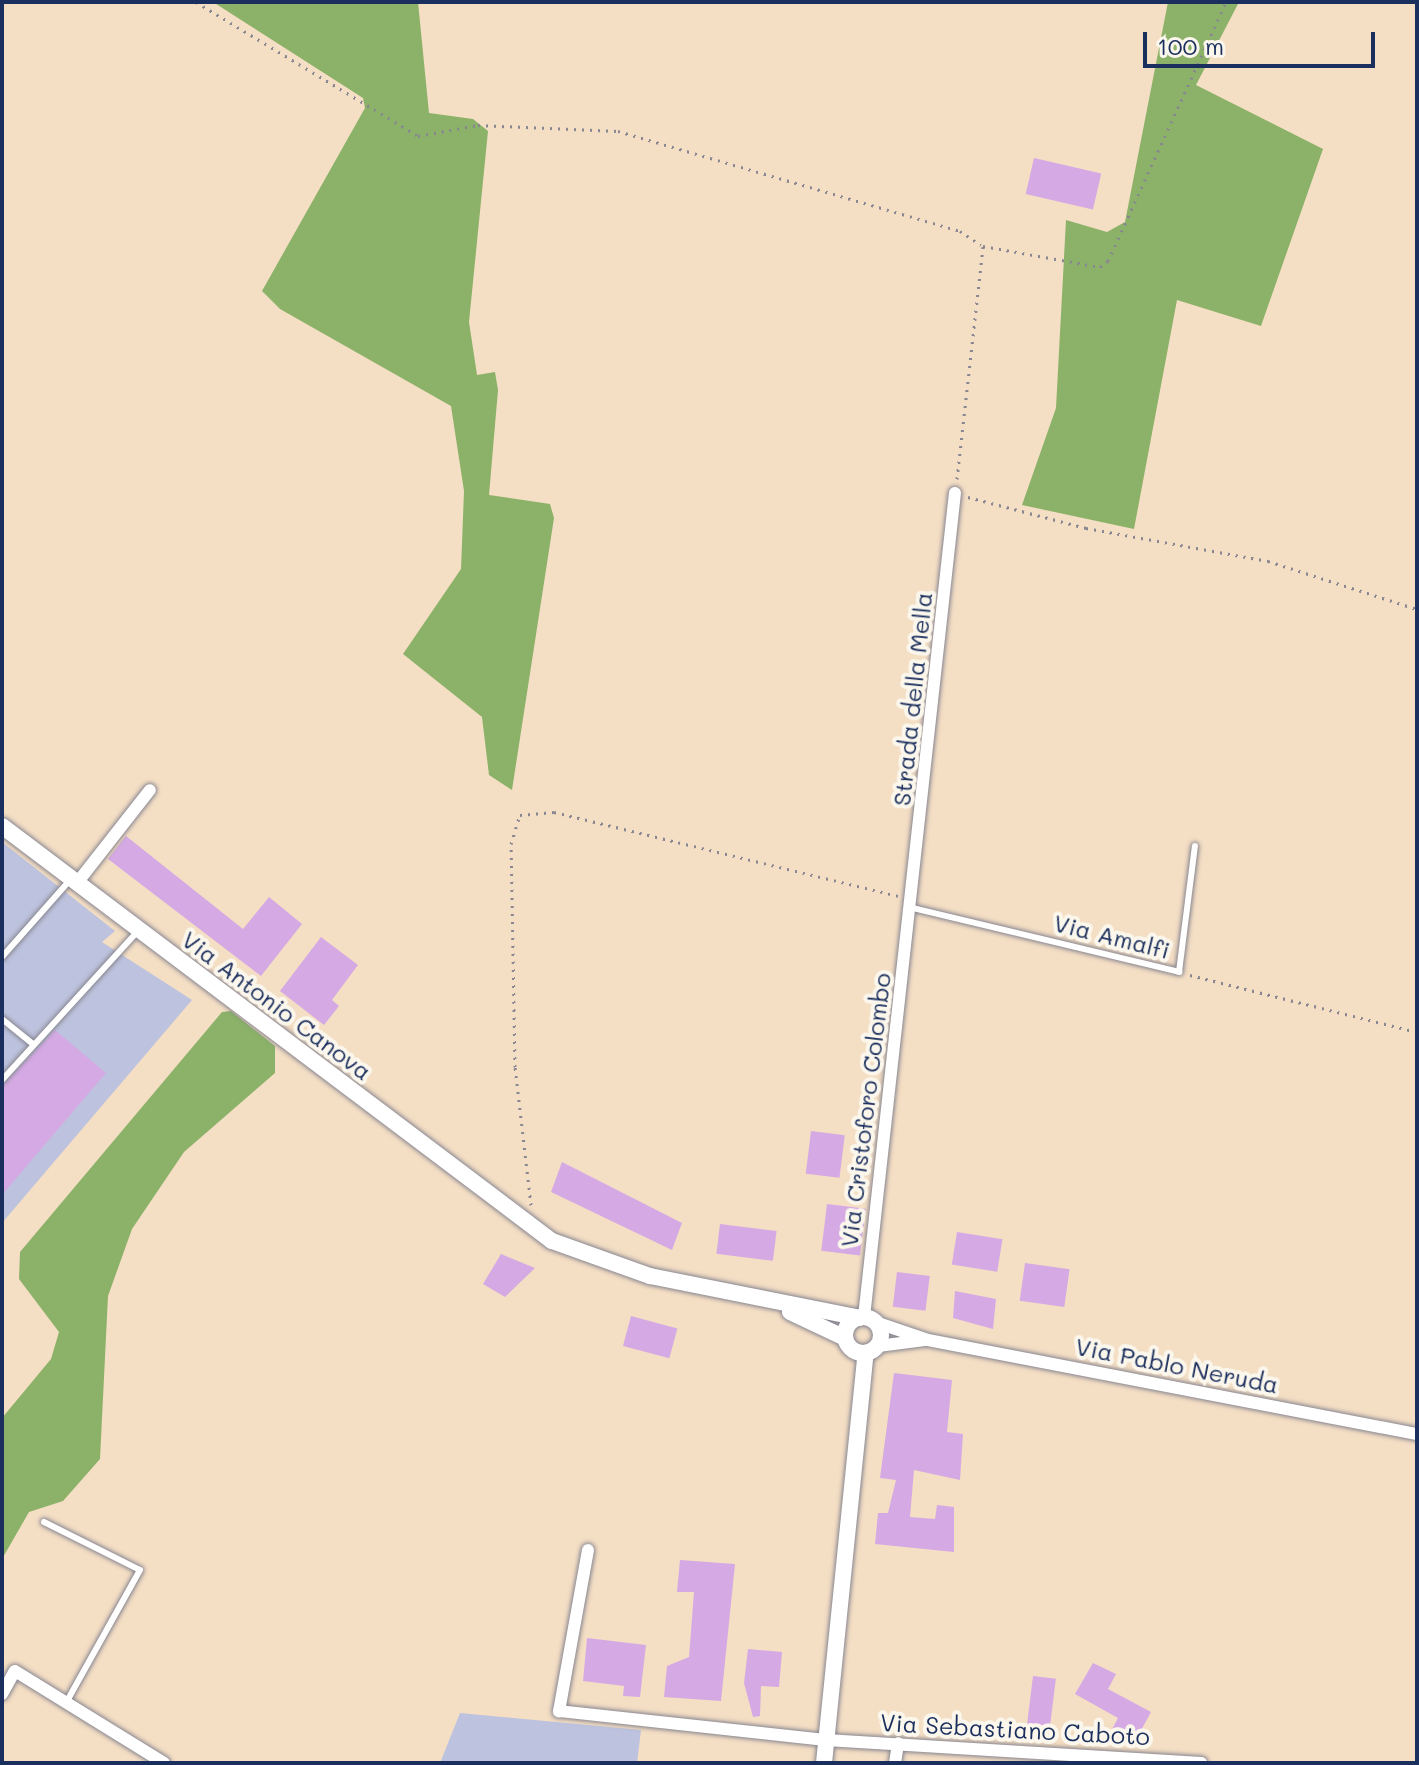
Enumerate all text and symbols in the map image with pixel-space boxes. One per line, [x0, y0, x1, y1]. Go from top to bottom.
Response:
scale bar [1147, 16, 1379, 66]
text: 100 m [1157, 30, 1224, 61]
street label: Strada della Mella [886, 591, 938, 807]
street label: Via Amalfi [1051, 908, 1173, 964]
street label: Via Antonio Canova [177, 924, 377, 1086]
street label: Via Cristoforo Colombo [834, 971, 896, 1249]
street label: Via Pablo Neruda [1073, 1331, 1281, 1399]
street label: Via Sebastiano Caboto [879, 1708, 1151, 1750]

